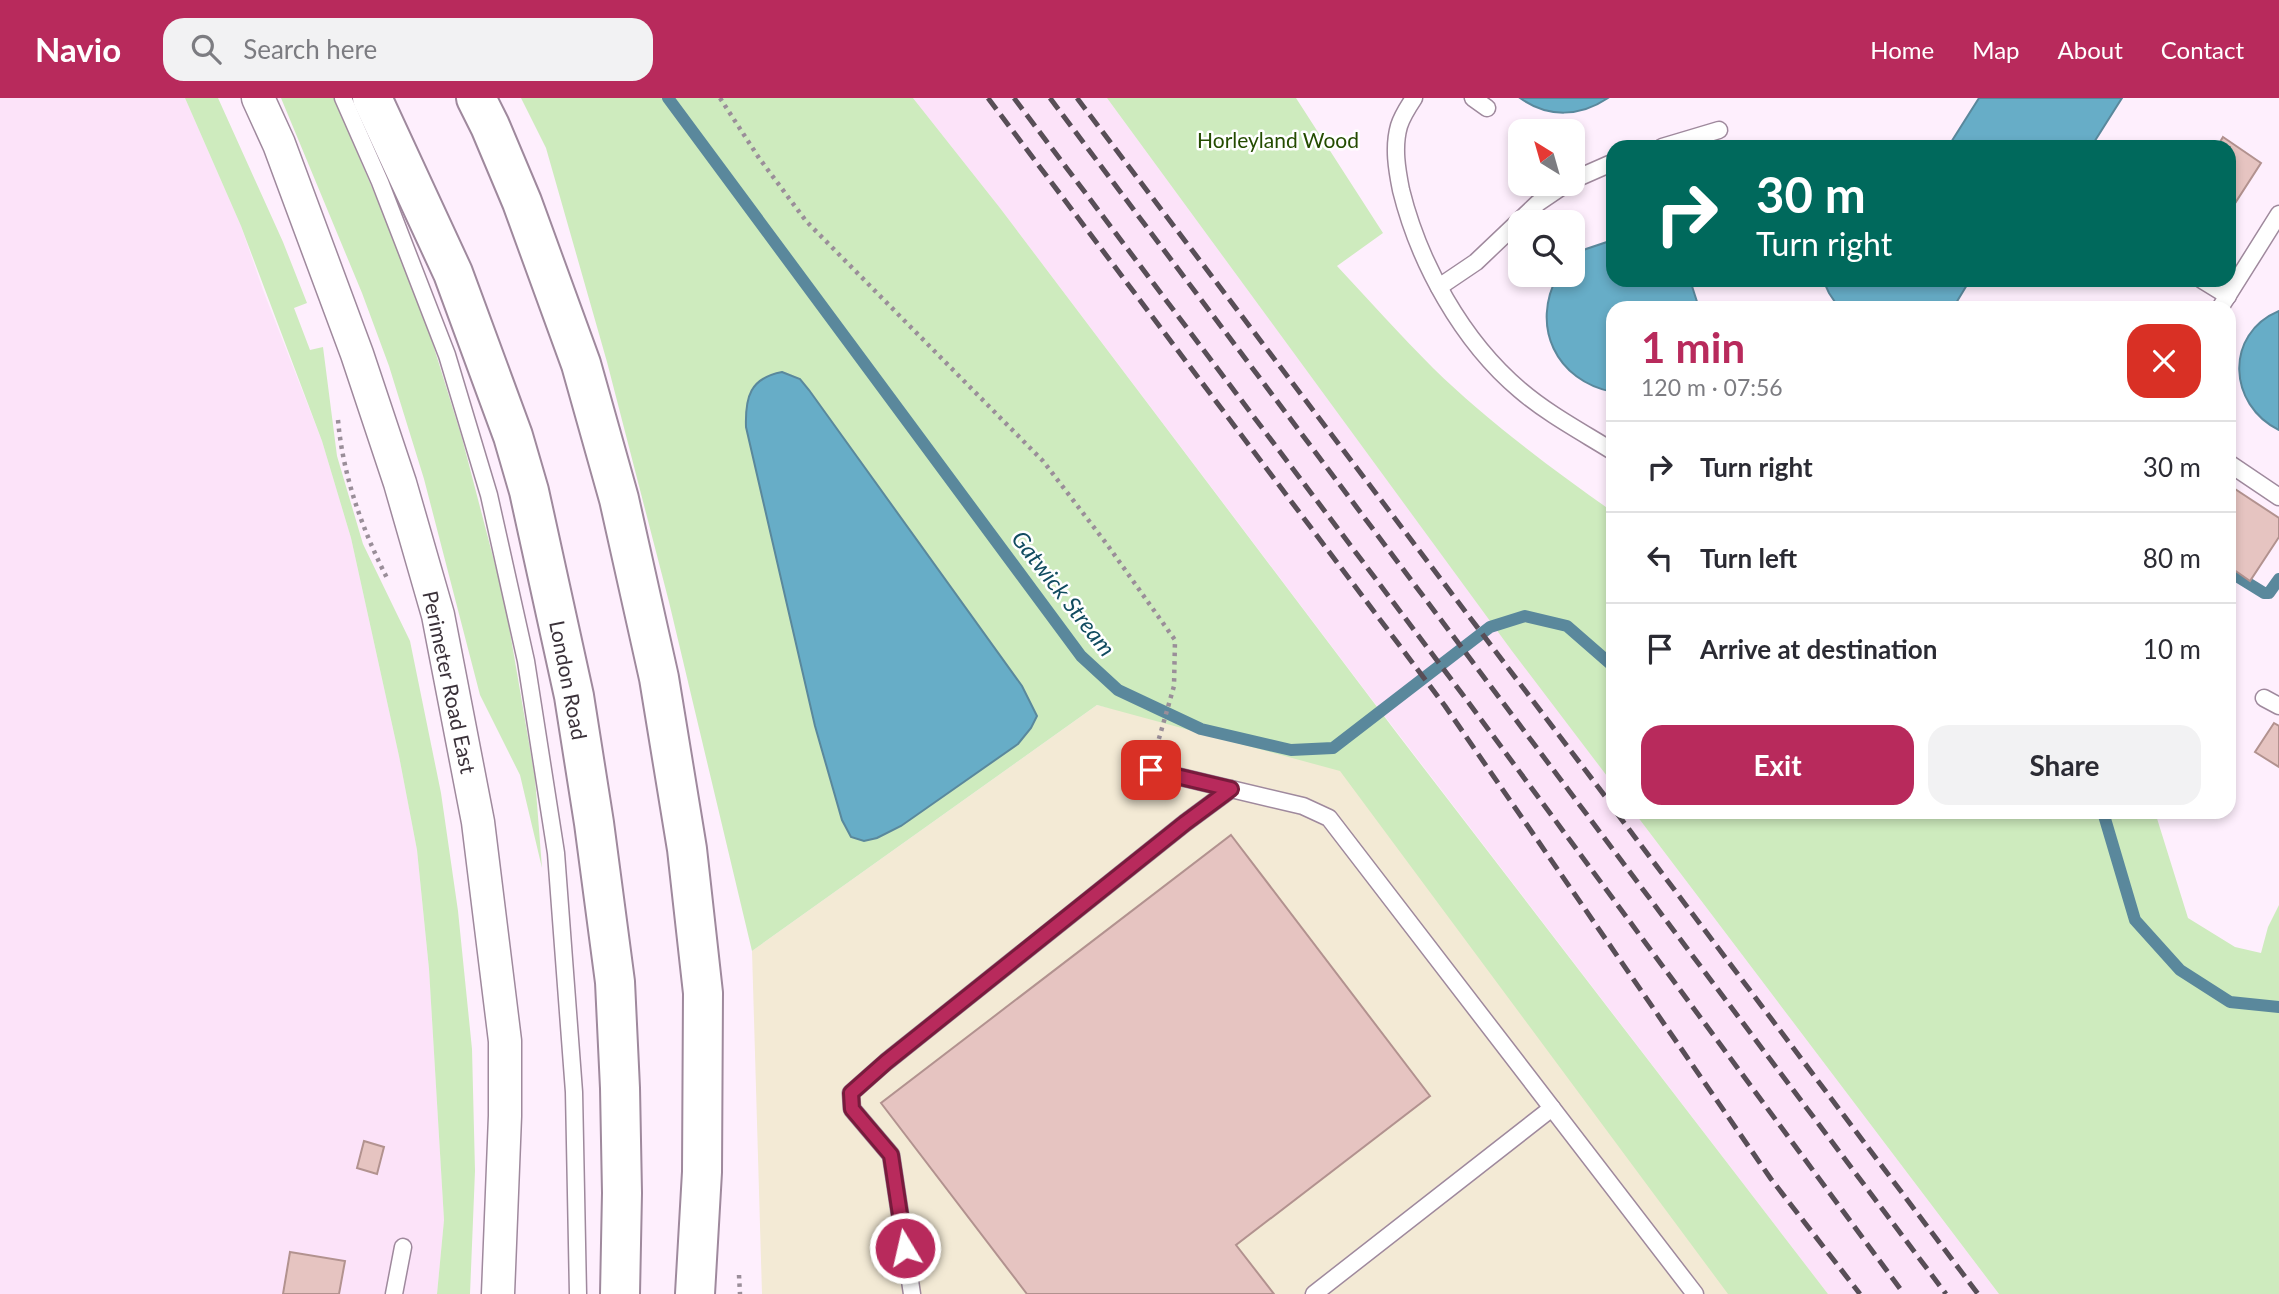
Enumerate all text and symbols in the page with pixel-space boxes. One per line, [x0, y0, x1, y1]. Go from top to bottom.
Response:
search box [163, 18, 653, 81]
text: Navio [35, 29, 121, 69]
icon: search [187, 30, 225, 68]
text: Search here [243, 33, 377, 65]
text: Home [1870, 35, 1934, 64]
text: Map [1972, 35, 2020, 64]
text: About [2058, 35, 2123, 64]
text: Contact [2161, 35, 2244, 64]
north arrow [1508, 119, 1586, 196]
map controls [1508, 119, 1585, 287]
park label: Horleyland Wood [1197, 127, 1359, 152]
text: 30 m [1756, 165, 1866, 223]
icon: right [1641, 168, 1732, 259]
button: search [1508, 210, 1585, 287]
text: Turn right [1756, 224, 1892, 263]
text: 1 min [1641, 322, 1745, 372]
button: close [2127, 324, 2201, 398]
text: 120 m · 07:56 [1641, 373, 1783, 401]
icon: right [1641, 448, 1679, 486]
text: Turn right [1700, 451, 1813, 483]
text: 30 m [2143, 451, 2201, 483]
water label: Gatwick Stream [1006, 525, 1122, 661]
icon: left [1641, 539, 1679, 577]
text: Turn left [1700, 542, 1797, 574]
text: 80 m [2143, 542, 2201, 574]
street label: Perimeter Road East [418, 588, 482, 776]
street label: London Road [545, 618, 593, 742]
icon: arrive [1641, 630, 1679, 668]
text: Arrive at destination [1700, 633, 1937, 665]
text: 10 m [2143, 633, 2201, 665]
button: Exit [1641, 725, 1914, 805]
button: Share [1928, 725, 2201, 805]
pin [1121, 740, 1181, 800]
icon: arrive [1132, 751, 1170, 789]
position arrow [868, 1211, 942, 1285]

